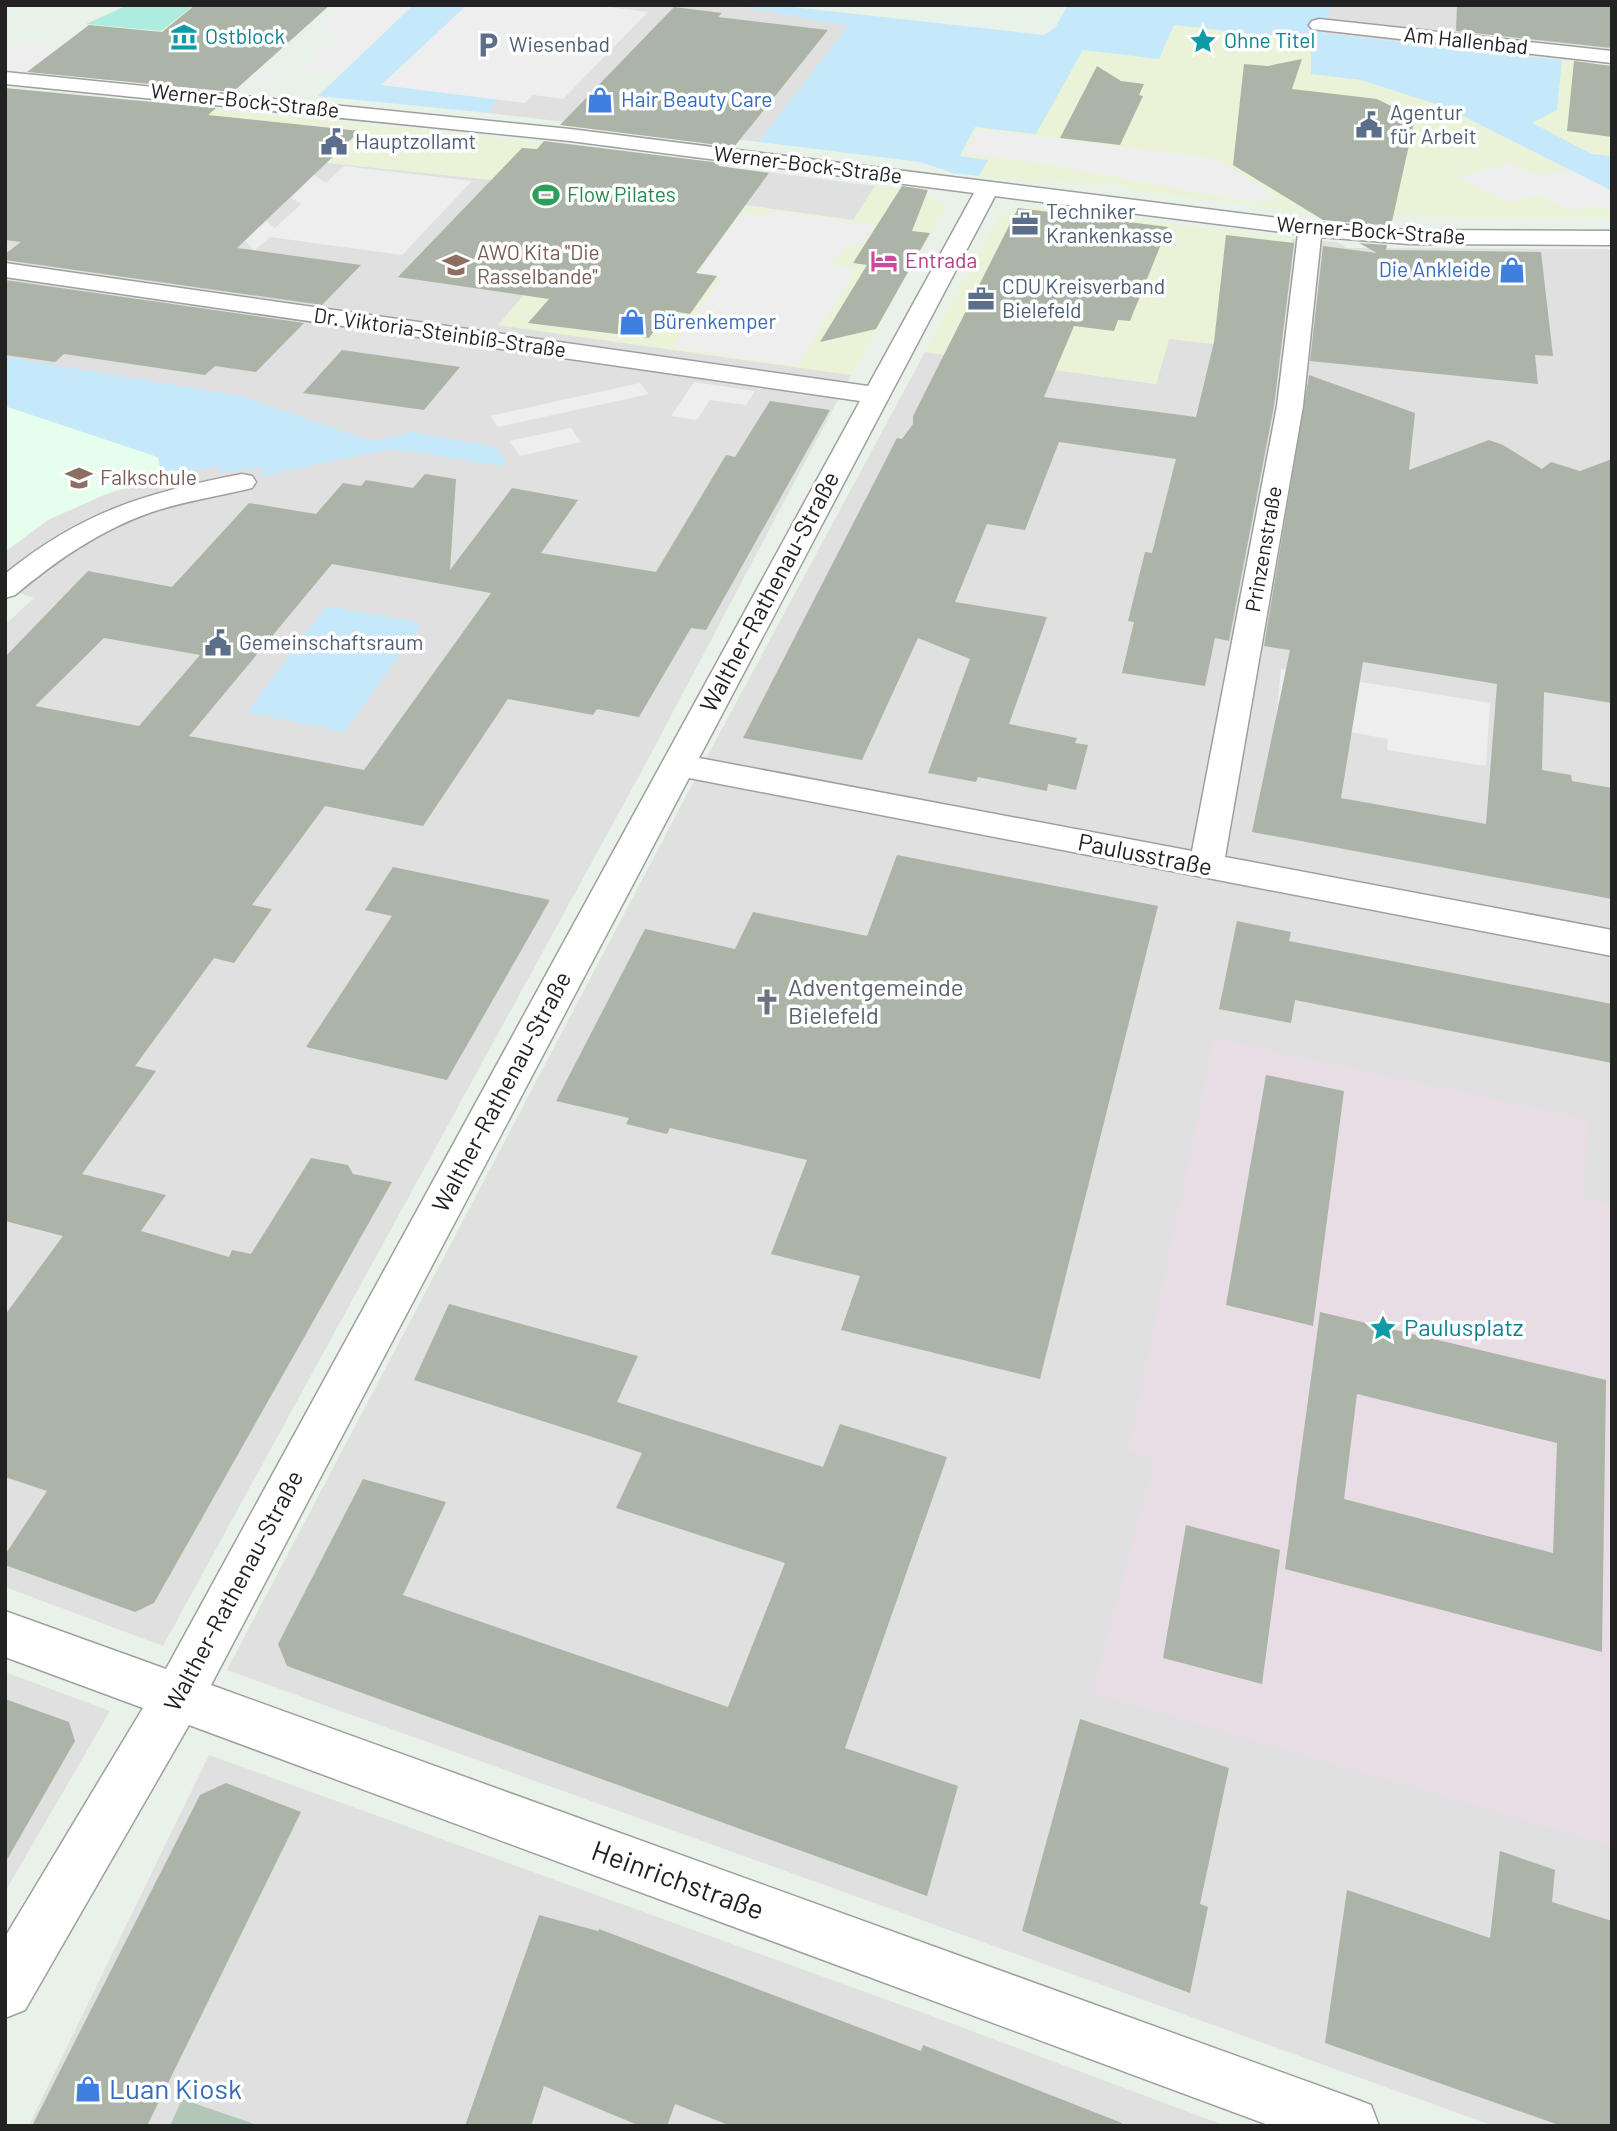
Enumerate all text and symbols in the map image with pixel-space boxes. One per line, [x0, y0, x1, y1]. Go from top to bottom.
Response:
street label: Am Hallenbad [1403, 21, 1529, 58]
museum icon: Ostblock [169, 22, 199, 52]
place label: Ostblock [205, 23, 285, 48]
place icon: Ohne Titel [1188, 26, 1218, 56]
place label: Ohne Titel [1224, 27, 1315, 52]
parking icon: Wiesenbad [473, 30, 503, 60]
place label: Wiesenbad [509, 31, 610, 56]
street label: Werner-Bock-Straße [150, 77, 341, 122]
shop icon: Hair Beauty Care [585, 85, 615, 115]
place label: Hair Beauty Care [621, 86, 773, 111]
place label: Agentur für Arbeit [1390, 99, 1477, 148]
public building icon: Agentur für Arbeit [1354, 110, 1384, 140]
public building icon: Hauptzollamt [319, 127, 349, 157]
place label: Hauptzollamt [355, 128, 476, 153]
street label: Werner-Bock-Straße [713, 140, 904, 187]
sports icon: Flow Pilates [531, 180, 561, 210]
place label: Flow Pilates [567, 181, 676, 206]
place label: Techniker Krankenkasse [1046, 198, 1173, 247]
office icon: Techniker Krankenkasse [1010, 209, 1040, 239]
street label: Werner-Bock-Straße [1276, 210, 1466, 249]
place label: AWO Kita "Die Rasselbande" [477, 239, 600, 288]
hotel icon: Entrada [869, 246, 899, 276]
place label: Entrada [905, 247, 977, 272]
school or university icon: AWO Kita "Die Rasselbande" [441, 250, 471, 280]
shop icon: Die Ankleide [1497, 255, 1527, 285]
place label: Die Ankleide [1379, 256, 1491, 281]
place label: CDU Kreisverband Bielefeld [1002, 273, 1165, 322]
office icon: CDU Kreisverband Bielefeld [966, 284, 996, 314]
street label: Dr. Viktoria-Steinbiß-Straße [313, 301, 568, 362]
shop icon: Bürenkemper [617, 307, 647, 337]
place label: Bürenkemper [653, 308, 777, 333]
school or university icon: Falkschule [64, 463, 94, 493]
place label: Falkschule [100, 464, 197, 489]
street label: Walther-Rathenau-Straße [693, 466, 845, 717]
street label: Prinzenstraße [1239, 484, 1286, 614]
public building icon: Gemeinschaftsraum [203, 628, 233, 658]
place label: Gemeinschaftsraum [239, 629, 423, 654]
street label: Paulusstraße [1076, 826, 1215, 881]
street label: Walther-Rathenau-Straße [425, 966, 577, 1217]
place label: Adventgemeinde Bielefeld [788, 972, 964, 1029]
church icon: Adventgemeinde Bielefeld [752, 987, 782, 1017]
place label: Paulusplatz [1404, 1312, 1524, 1341]
place icon: Paulusplatz [1368, 1313, 1398, 1343]
street label: Walther-Rathenau-Straße [157, 1465, 309, 1716]
street label: Heinrichstraße [587, 1832, 769, 1926]
place label: Luan Kiosk [109, 2071, 242, 2105]
shop icon: Luan Kiosk [73, 2074, 103, 2104]

